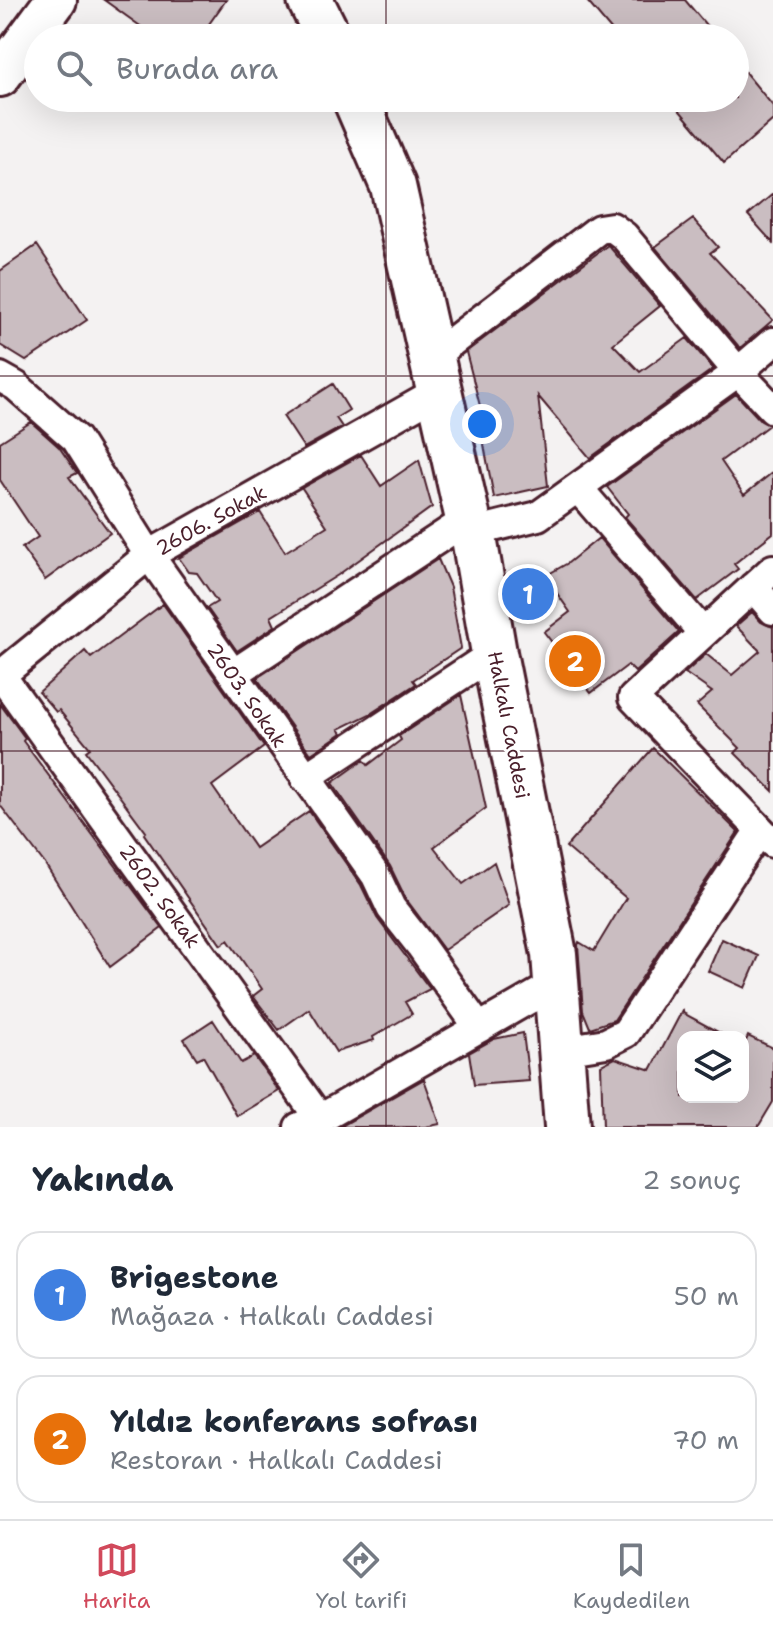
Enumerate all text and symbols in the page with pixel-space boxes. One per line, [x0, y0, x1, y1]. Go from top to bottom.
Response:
search box [24, 24, 749, 112]
icon: search [52, 46, 96, 90]
text: Burada ara [116, 48, 278, 89]
your location [462, 404, 502, 444]
street label: 2606. Sokak [151, 479, 271, 561]
pin: 1 [502, 564, 554, 624]
pin: 2 [549, 631, 601, 691]
street label: 2603. Sokak [201, 638, 293, 752]
street label: Halkalı Caddesi [482, 649, 536, 801]
street label: 2602. Sokak [114, 839, 206, 953]
map controls [677, 1031, 749, 1103]
button: layers [677, 1031, 749, 1103]
text: Yakında [32, 1156, 174, 1202]
text: 2 sonuç [642, 1162, 741, 1197]
text: Brigestone [110, 1257, 278, 1298]
text: 1 [54, 1278, 66, 1313]
text: 50 m [674, 1278, 739, 1313]
text: Mağaza · Halkalı Caddesi [110, 1298, 434, 1333]
text: Yıldız konferans sofrası [110, 1401, 478, 1442]
text: 2 [51, 1422, 69, 1457]
text: 70 m [672, 1422, 739, 1457]
text: Restoran · Halkalı Caddesi [110, 1442, 443, 1477]
tab: Harita [83, 1538, 150, 1615]
tab: Yol tarifi [316, 1538, 407, 1615]
tab: Kaydedilen [573, 1538, 690, 1615]

